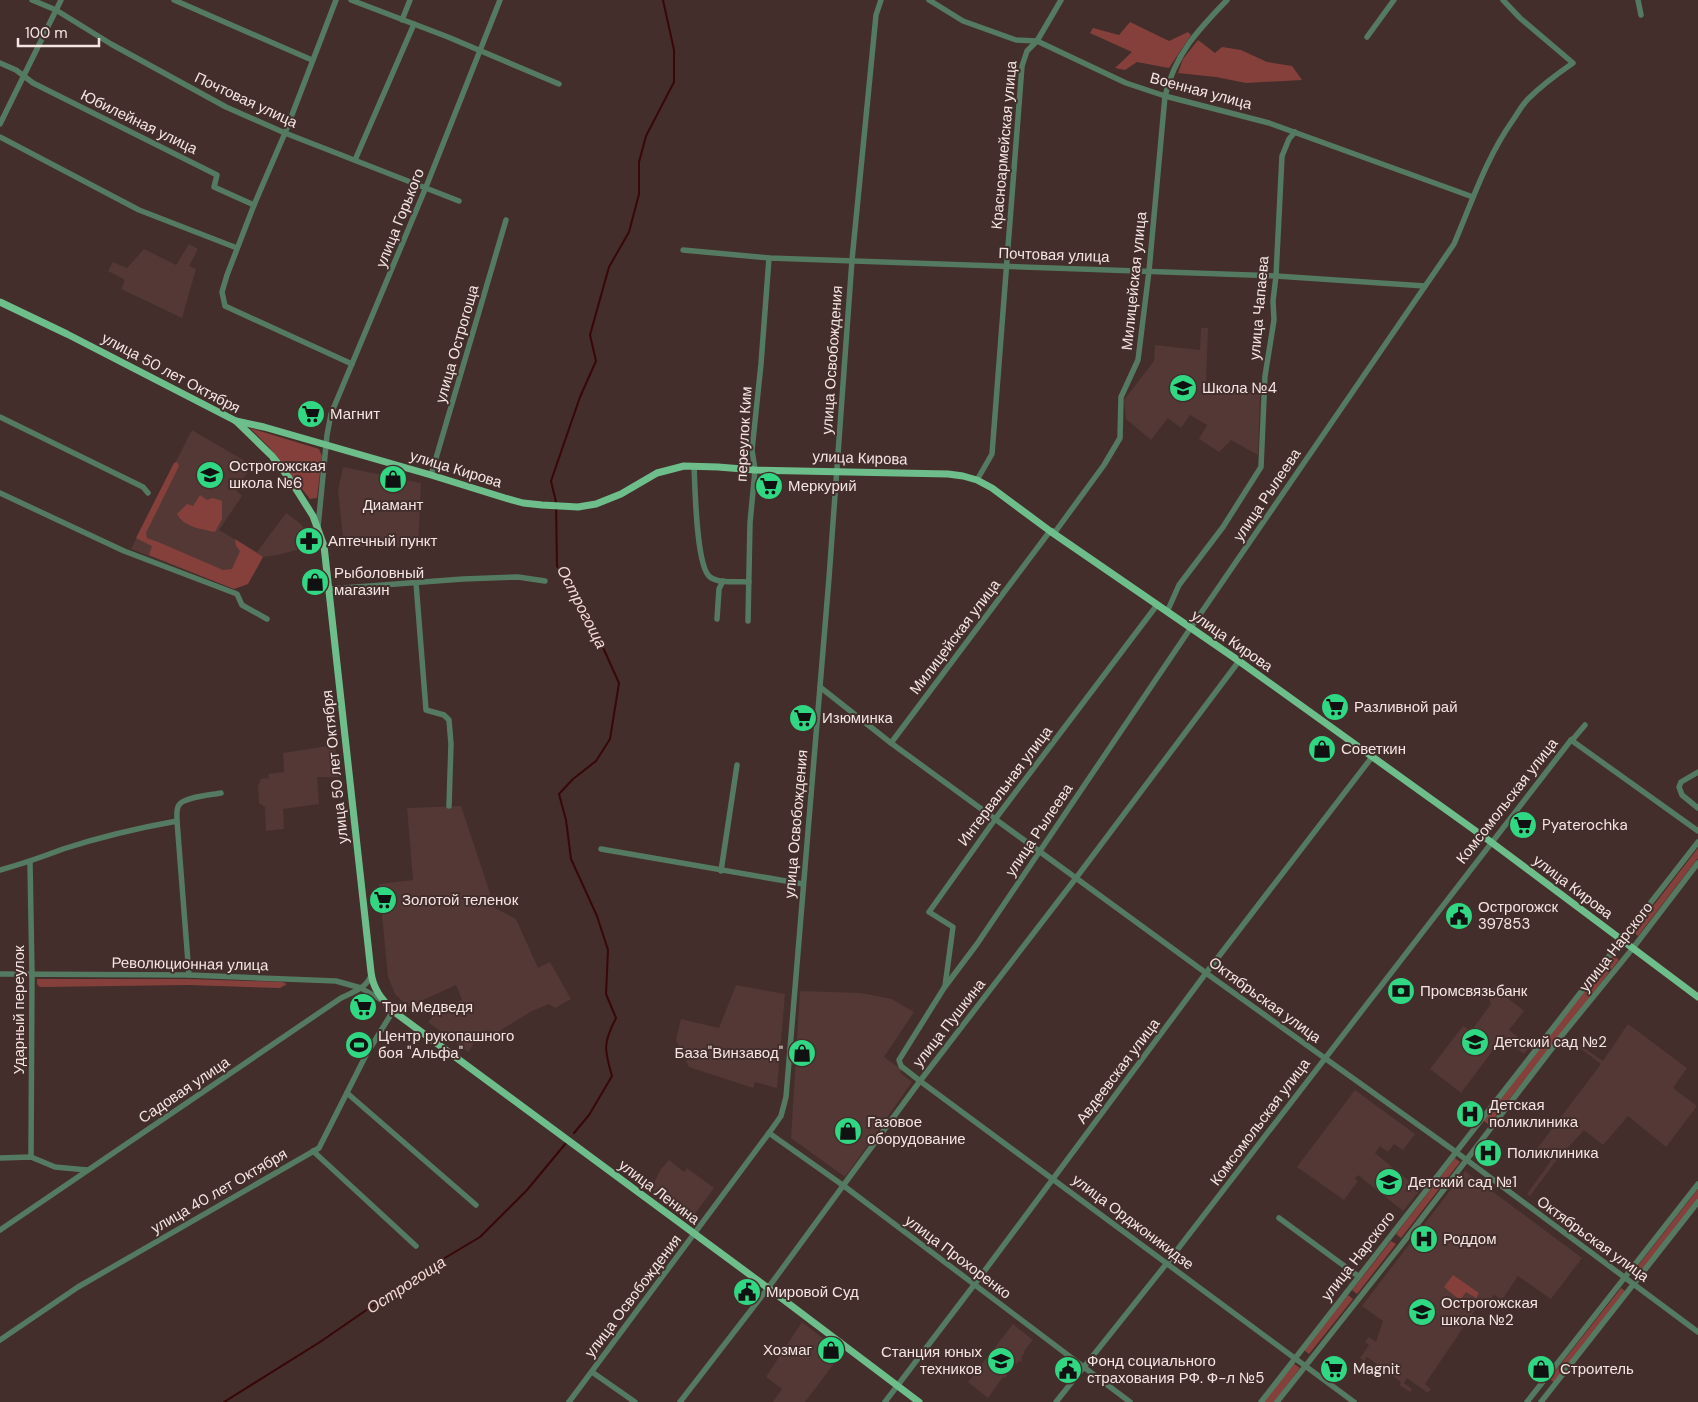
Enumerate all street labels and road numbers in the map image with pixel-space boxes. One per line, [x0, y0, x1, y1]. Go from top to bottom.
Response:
street label: Красноармейская улица [987, 59, 1021, 230]
street label: Почтовая улица [191, 67, 301, 133]
street label: Военная улица [1148, 68, 1255, 114]
street label: Юбилейная улица [77, 85, 201, 159]
street label: улица Горького [371, 165, 429, 271]
street label: Милицейская улица [1117, 210, 1151, 351]
street label: Почтовая улица [998, 243, 1111, 267]
street label: улица Чапаева [1244, 254, 1274, 361]
street label: улица Острогоща [431, 282, 484, 405]
street label: улица Освобождения [817, 285, 847, 435]
street label: улица 50 лет Октября [98, 328, 244, 418]
street label: переулок Ким [732, 386, 756, 482]
street label: улица Рылеева [1229, 444, 1306, 545]
street label: улица Кирова [408, 446, 505, 493]
street label: улица Кирова [812, 446, 909, 470]
street label: Милицейская улица [905, 575, 1005, 699]
street label: улица Кирова [1187, 606, 1277, 677]
street label: улица 50 лет Октября [317, 689, 353, 845]
street label: Интервальная улица [953, 722, 1057, 850]
street label: Комсомольская улица [1452, 734, 1563, 868]
street label: улица Освобождения [780, 749, 812, 899]
street label: улица Рылеева [1001, 779, 1078, 880]
street label: улица Кирова [1529, 850, 1618, 924]
street label: улица Нарского [1575, 898, 1657, 996]
street label: Ударный переулок [9, 945, 29, 1075]
street label: Октябрьская улица [1205, 952, 1326, 1048]
street label: Революционная улица [111, 953, 269, 975]
street label: улица Пушкина [908, 974, 990, 1071]
street label: Авдеевская улица [1072, 1014, 1165, 1128]
street label: Садовая улица [134, 1052, 234, 1128]
street label: Комсомольская улица [1206, 1054, 1315, 1190]
street label: улица 40 лет Октября [147, 1144, 291, 1238]
street label: улица Ленина [614, 1155, 704, 1229]
street label: улица Орджоникидзе [1068, 1170, 1198, 1274]
street label: Октябрьская улица [1533, 1191, 1654, 1287]
street label: улица Нарского [1317, 1207, 1399, 1305]
street label: улица Прохоренко [901, 1210, 1015, 1304]
street label: улица Освобождения [580, 1230, 686, 1362]

